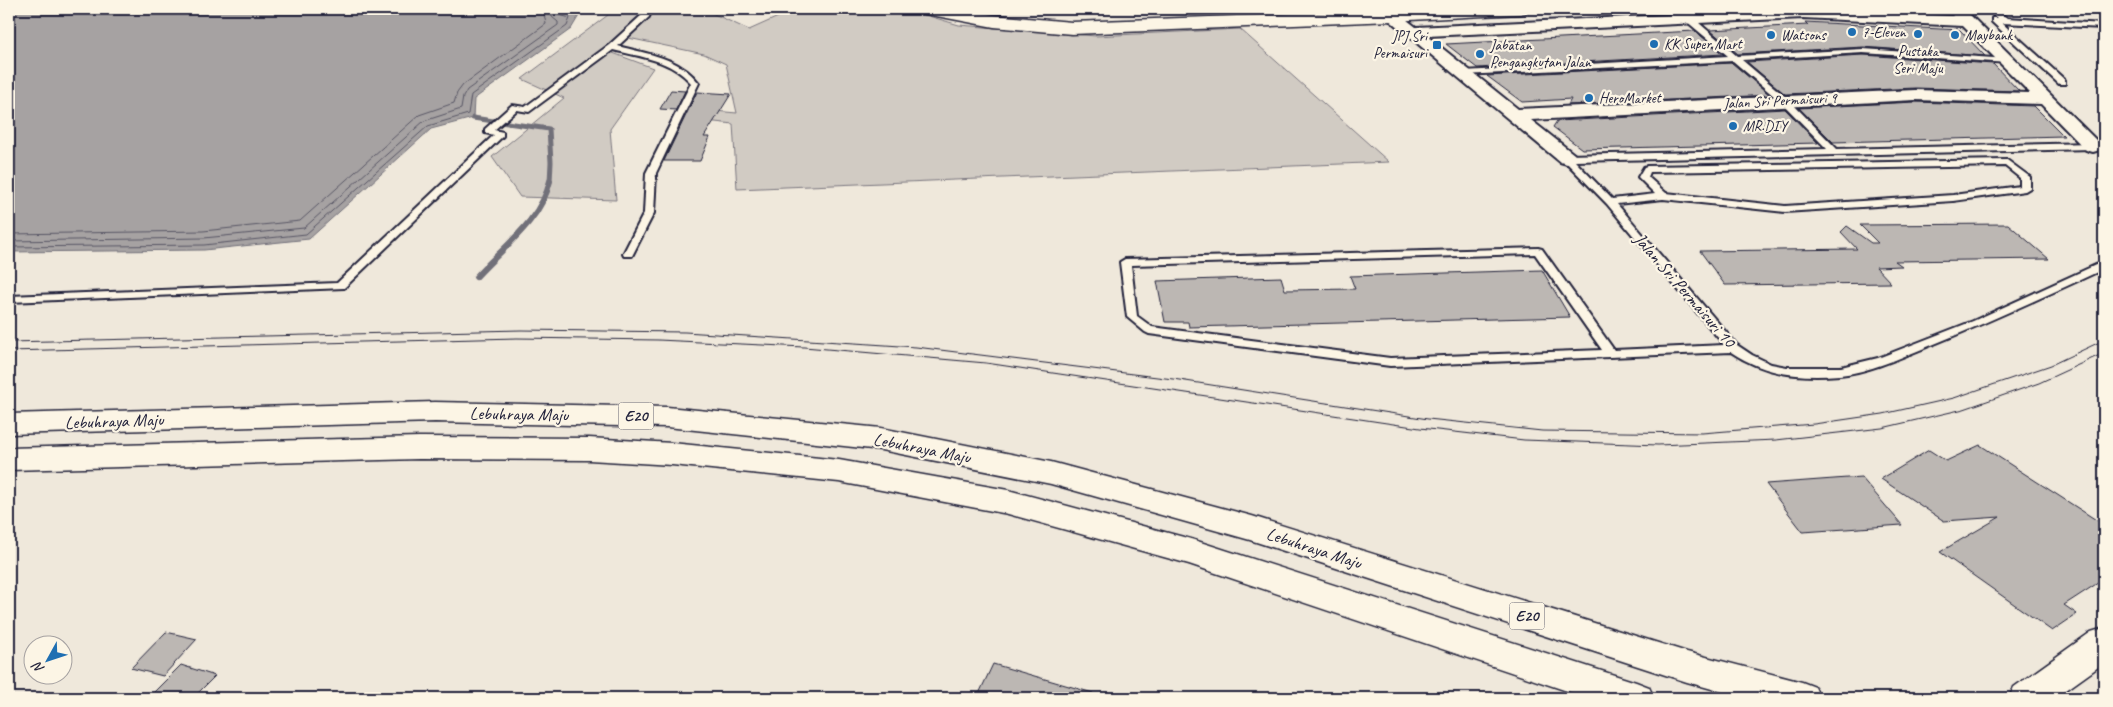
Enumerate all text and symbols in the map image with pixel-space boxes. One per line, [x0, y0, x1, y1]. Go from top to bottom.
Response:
place label: 7-Eleven [1862, 23, 1907, 42]
place label: Watsons [1781, 26, 1827, 45]
marker: 7-Eleven [1846, 26, 1858, 38]
place label: Maybank [1965, 26, 2013, 45]
place label: JPJ Sri Permaisuri [1373, 27, 1429, 63]
marker: Pustaka Seri Maju [1912, 28, 1924, 40]
marker: Watsons [1765, 29, 1777, 41]
marker: Maybank [1949, 29, 1961, 41]
place label: KK Super Mart [1664, 35, 1744, 54]
place label: Jabatan Pengangkutan Jalan [1489, 36, 1592, 72]
marker: KK Super Mart [1648, 38, 1660, 50]
marker: JPJ Sri Permaisuri [1431, 39, 1443, 51]
place label: Pustaka Seri Maju [1893, 42, 1944, 78]
marker: Jabatan Pengangkutan Jalan [1474, 48, 1486, 60]
street label: Jalan Sri Permaisuri 9 [1722, 88, 1838, 114]
place label: HeroMarket [1599, 89, 1663, 108]
marker: HeroMarket [1583, 92, 1595, 104]
place label: MR.DIY [1743, 117, 1789, 136]
marker: MR.DIY [1727, 120, 1739, 132]
street label: Jalan Sri Permaisuri 10 [1629, 228, 1742, 353]
street label: Lebuhraya Maju [469, 402, 570, 426]
road number: E20 [618, 402, 654, 430]
street label: Lebuhraya Maju [64, 408, 165, 434]
street label: Lebuhraya Maju [871, 428, 974, 468]
street label: Lebuhraya Maju [1264, 522, 1366, 574]
road number: E20 [1510, 602, 1544, 630]
north arrow [22, 634, 72, 684]
text: N [28, 657, 48, 677]

